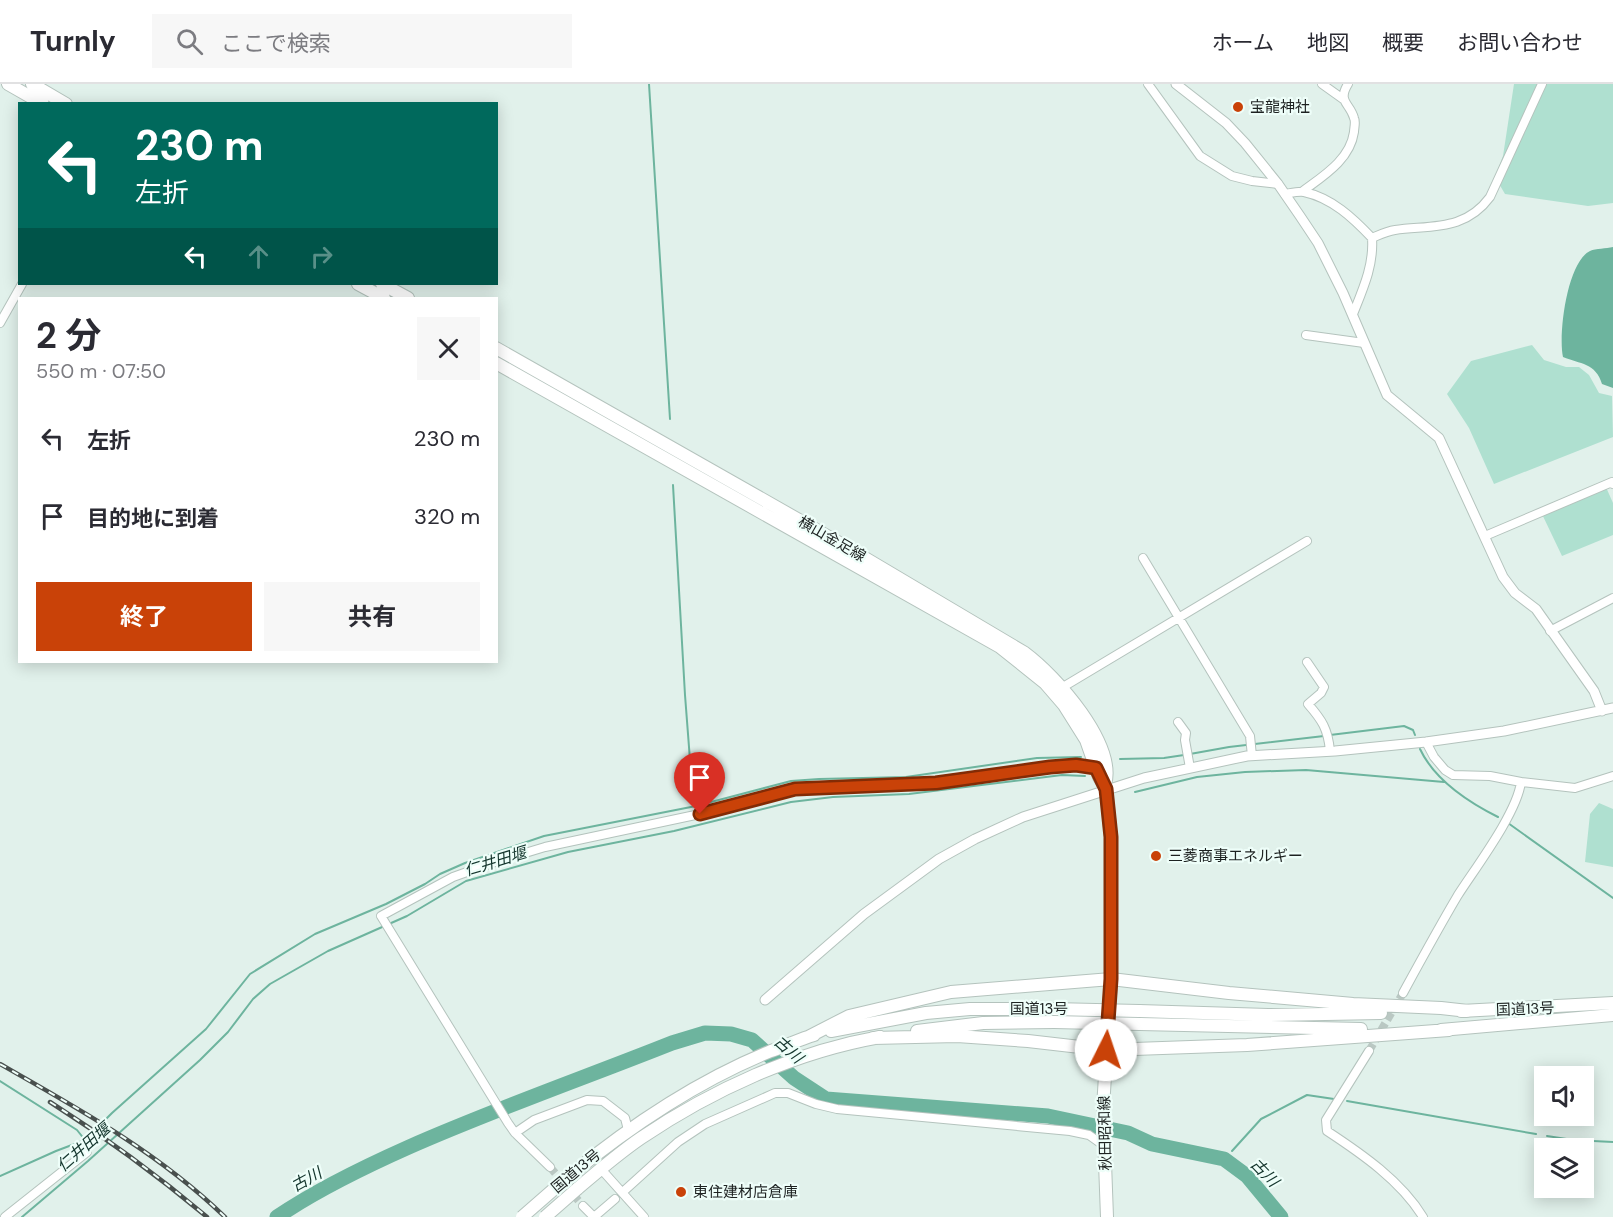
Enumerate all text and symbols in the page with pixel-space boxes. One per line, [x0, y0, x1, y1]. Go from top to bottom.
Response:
search box [152, 14, 572, 68]
text: Turnly [30, 23, 116, 60]
icon: search [173, 25, 206, 58]
text: ここで検索 [221, 29, 331, 58]
text: ホーム [1212, 29, 1274, 57]
text: 地図 [1307, 29, 1349, 57]
text: 概要 [1382, 29, 1424, 57]
text: お問い合わせ [1457, 29, 1583, 57]
place label: 宝龍神社 [1250, 97, 1310, 117]
marker: 宝龍神社 [1231, 100, 1245, 114]
text: 230 m [135, 118, 264, 173]
icon: left [36, 126, 114, 204]
text: 左折 [135, 175, 189, 210]
icon: left [179, 240, 212, 273]
icon: ahead [242, 240, 275, 273]
icon: right [305, 240, 338, 273]
text: 2 分 [36, 312, 101, 359]
button: close [417, 317, 480, 380]
text: 550 m · 07:50 [36, 358, 166, 384]
icon: left [36, 422, 69, 455]
text: 230 m [414, 424, 480, 453]
text: 左折 [87, 426, 131, 455]
icon: arrive [36, 500, 69, 533]
text: 320 m [414, 502, 480, 531]
text: 目的地に到着 [87, 504, 219, 533]
street label: 横山金足線 [795, 512, 869, 566]
button: 終了 [36, 582, 252, 651]
button: 共有 [264, 582, 480, 651]
pin [674, 752, 725, 814]
icon: arrive [683, 761, 716, 794]
water label: 仁井田堰 [461, 841, 532, 881]
place label: 三菱商事エネルギー [1168, 846, 1303, 866]
marker: 三菱商事エネルギー [1149, 849, 1163, 863]
street label: 国道13号 [1495, 998, 1555, 1020]
street label: 国道13号 [1010, 999, 1068, 1019]
position arrow [1074, 1018, 1138, 1082]
water label: 古川 [770, 1031, 809, 1069]
map controls [1534, 1066, 1594, 1198]
button: sound [1534, 1066, 1594, 1126]
street label: 秋田昭和線 [1094, 1095, 1116, 1171]
water label: 仁井田堰 [52, 1116, 117, 1176]
button: layers [1534, 1138, 1594, 1198]
street label: 国道13号 [547, 1145, 605, 1197]
water label: 古川 [1246, 1154, 1285, 1193]
water label: 古川 [287, 1162, 327, 1196]
place label: 東住建材店倉庫 [693, 1182, 798, 1202]
marker: 東住建材店倉庫 [674, 1185, 688, 1199]

